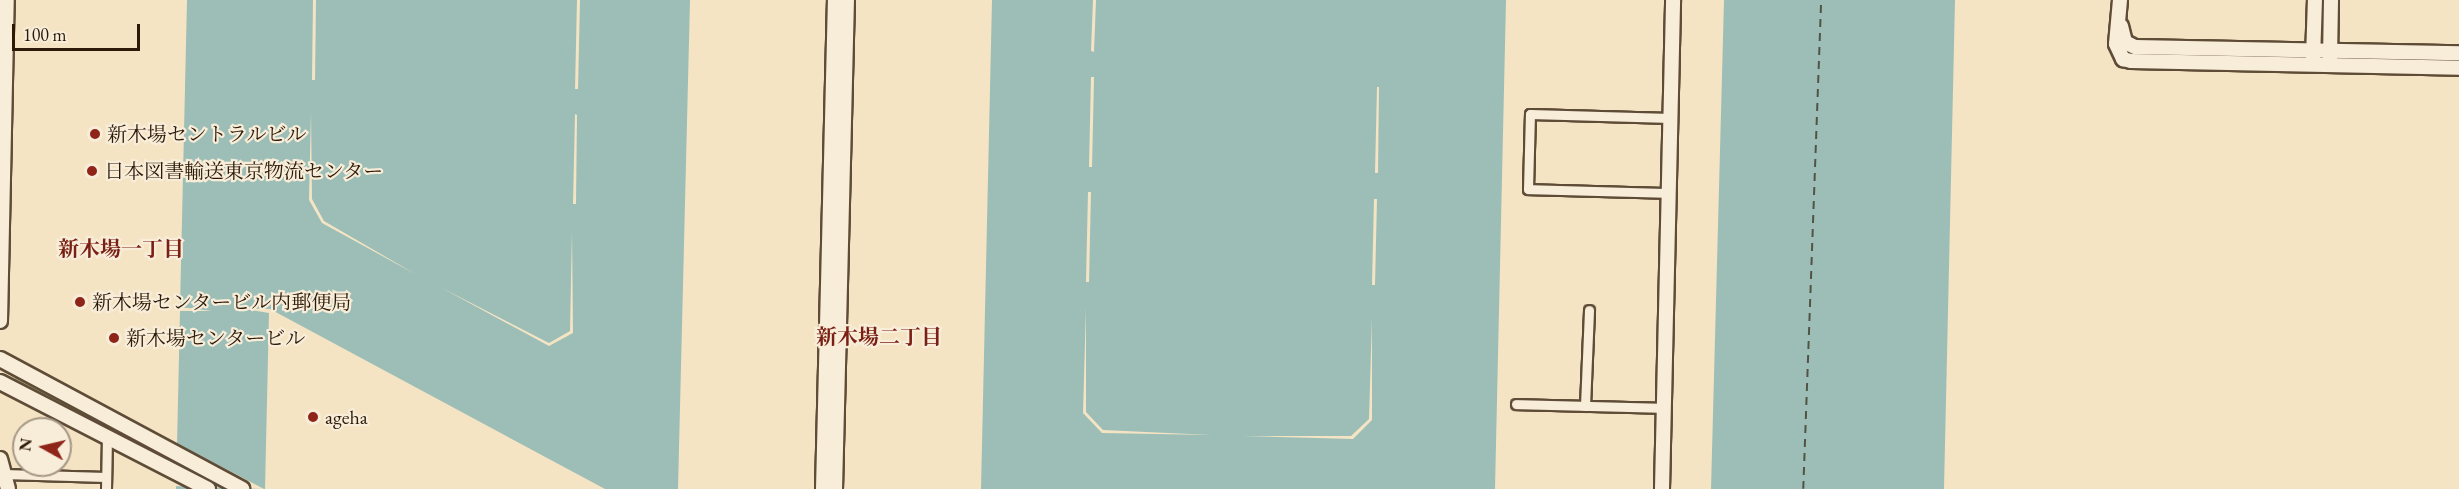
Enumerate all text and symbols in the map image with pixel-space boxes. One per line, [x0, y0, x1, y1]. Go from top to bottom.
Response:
scale bar [15, 12, 142, 50]
text: 100 m [23, 23, 67, 46]
place label: 新木場セントラルビル [107, 122, 307, 146]
marker: 新木場セントラルビル [88, 127, 102, 141]
place label: 日本図書輸送東京物流センター [104, 159, 384, 183]
marker: 日本図書輸送東京物流センター [85, 164, 99, 178]
district label: 新木場一丁目 [58, 236, 184, 262]
place label: 新木場センタービル内郵便局 [92, 290, 352, 314]
marker: 新木場センタービル内郵便局 [73, 295, 87, 309]
district label: 新木場二丁目 [816, 324, 942, 350]
place label: 新木場センタービル [126, 326, 306, 350]
marker: 新木場センタービル [107, 331, 121, 345]
place label: ageha [325, 405, 368, 429]
marker: ageha [306, 410, 320, 424]
north arrow [12, 417, 72, 477]
text: N [14, 437, 37, 453]

